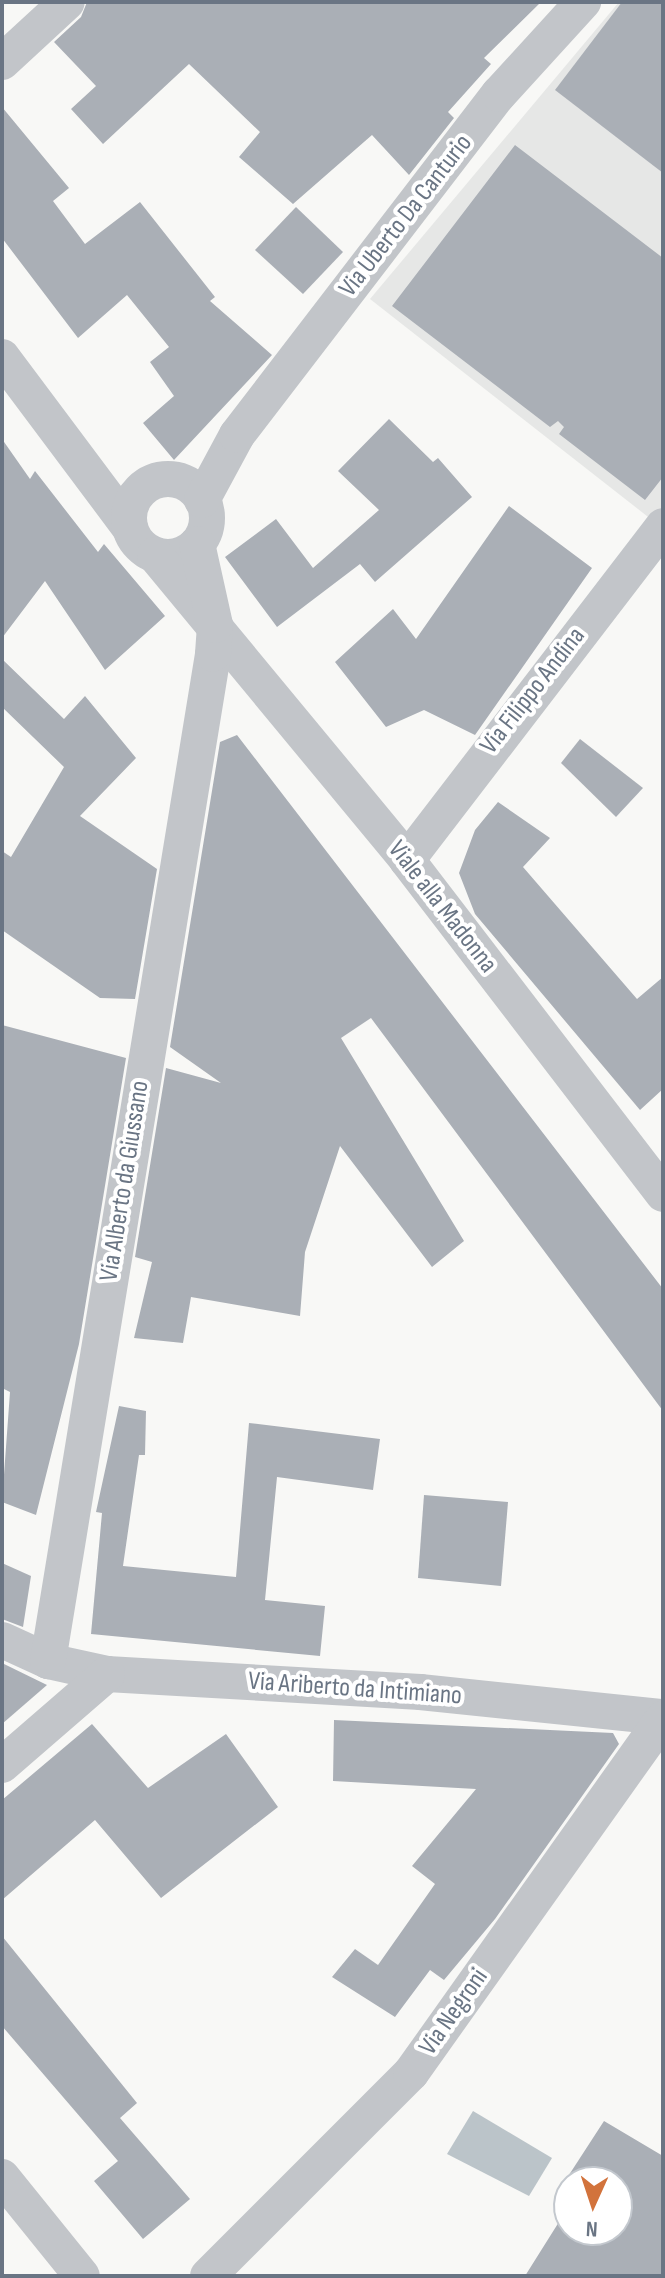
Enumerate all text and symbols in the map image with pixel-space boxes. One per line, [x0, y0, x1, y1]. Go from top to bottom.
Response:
street label: Via Uberto Da Canturio [333, 129, 479, 303]
street label: Via Filippo Andina [474, 622, 592, 760]
street label: Viale alla Madonna [381, 835, 503, 979]
street label: Via Alberto da Giussano [94, 1079, 156, 1283]
street label: Via Ariberto da Intimiano [247, 1666, 463, 1712]
street label: Via Negroni [413, 1963, 495, 2061]
north arrow [553, 2166, 633, 2246]
text: N [585, 2215, 598, 2242]

